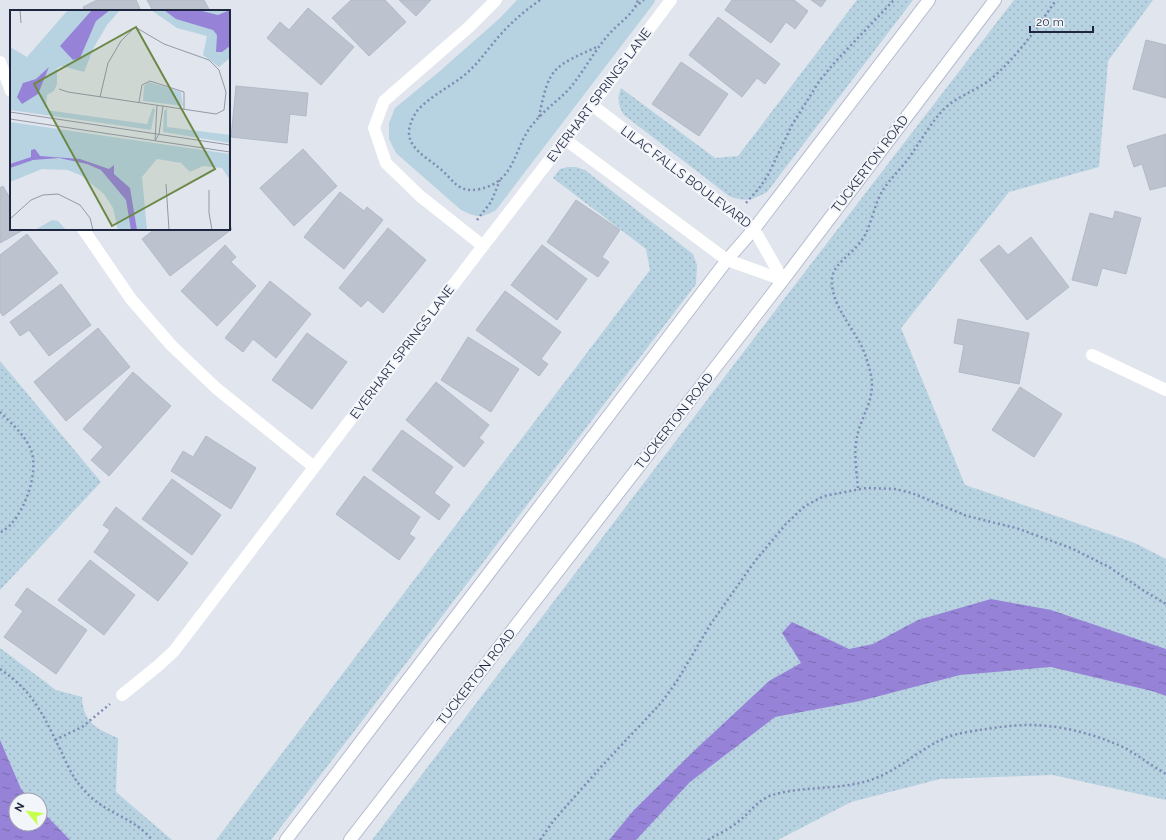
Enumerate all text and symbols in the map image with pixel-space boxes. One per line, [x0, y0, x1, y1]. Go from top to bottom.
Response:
scale bar [1030, 8, 1093, 34]
inset map [10, 10, 230, 230]
text: 20 m [1036, 15, 1064, 29]
street label: EVERHART SPRINGS LANE [544, 25, 654, 165]
street label: TUCKERTON ROAD [828, 112, 912, 216]
street label: LILAC FALLS BOULEVARD [618, 123, 754, 231]
street label: EVERHART SPRINGS LANE [347, 282, 457, 422]
street label: TUCKERTON ROAD [632, 370, 716, 472]
street label: TUCKERTON ROAD [434, 626, 518, 728]
north arrow [8, 792, 48, 832]
text: N [12, 801, 27, 814]

